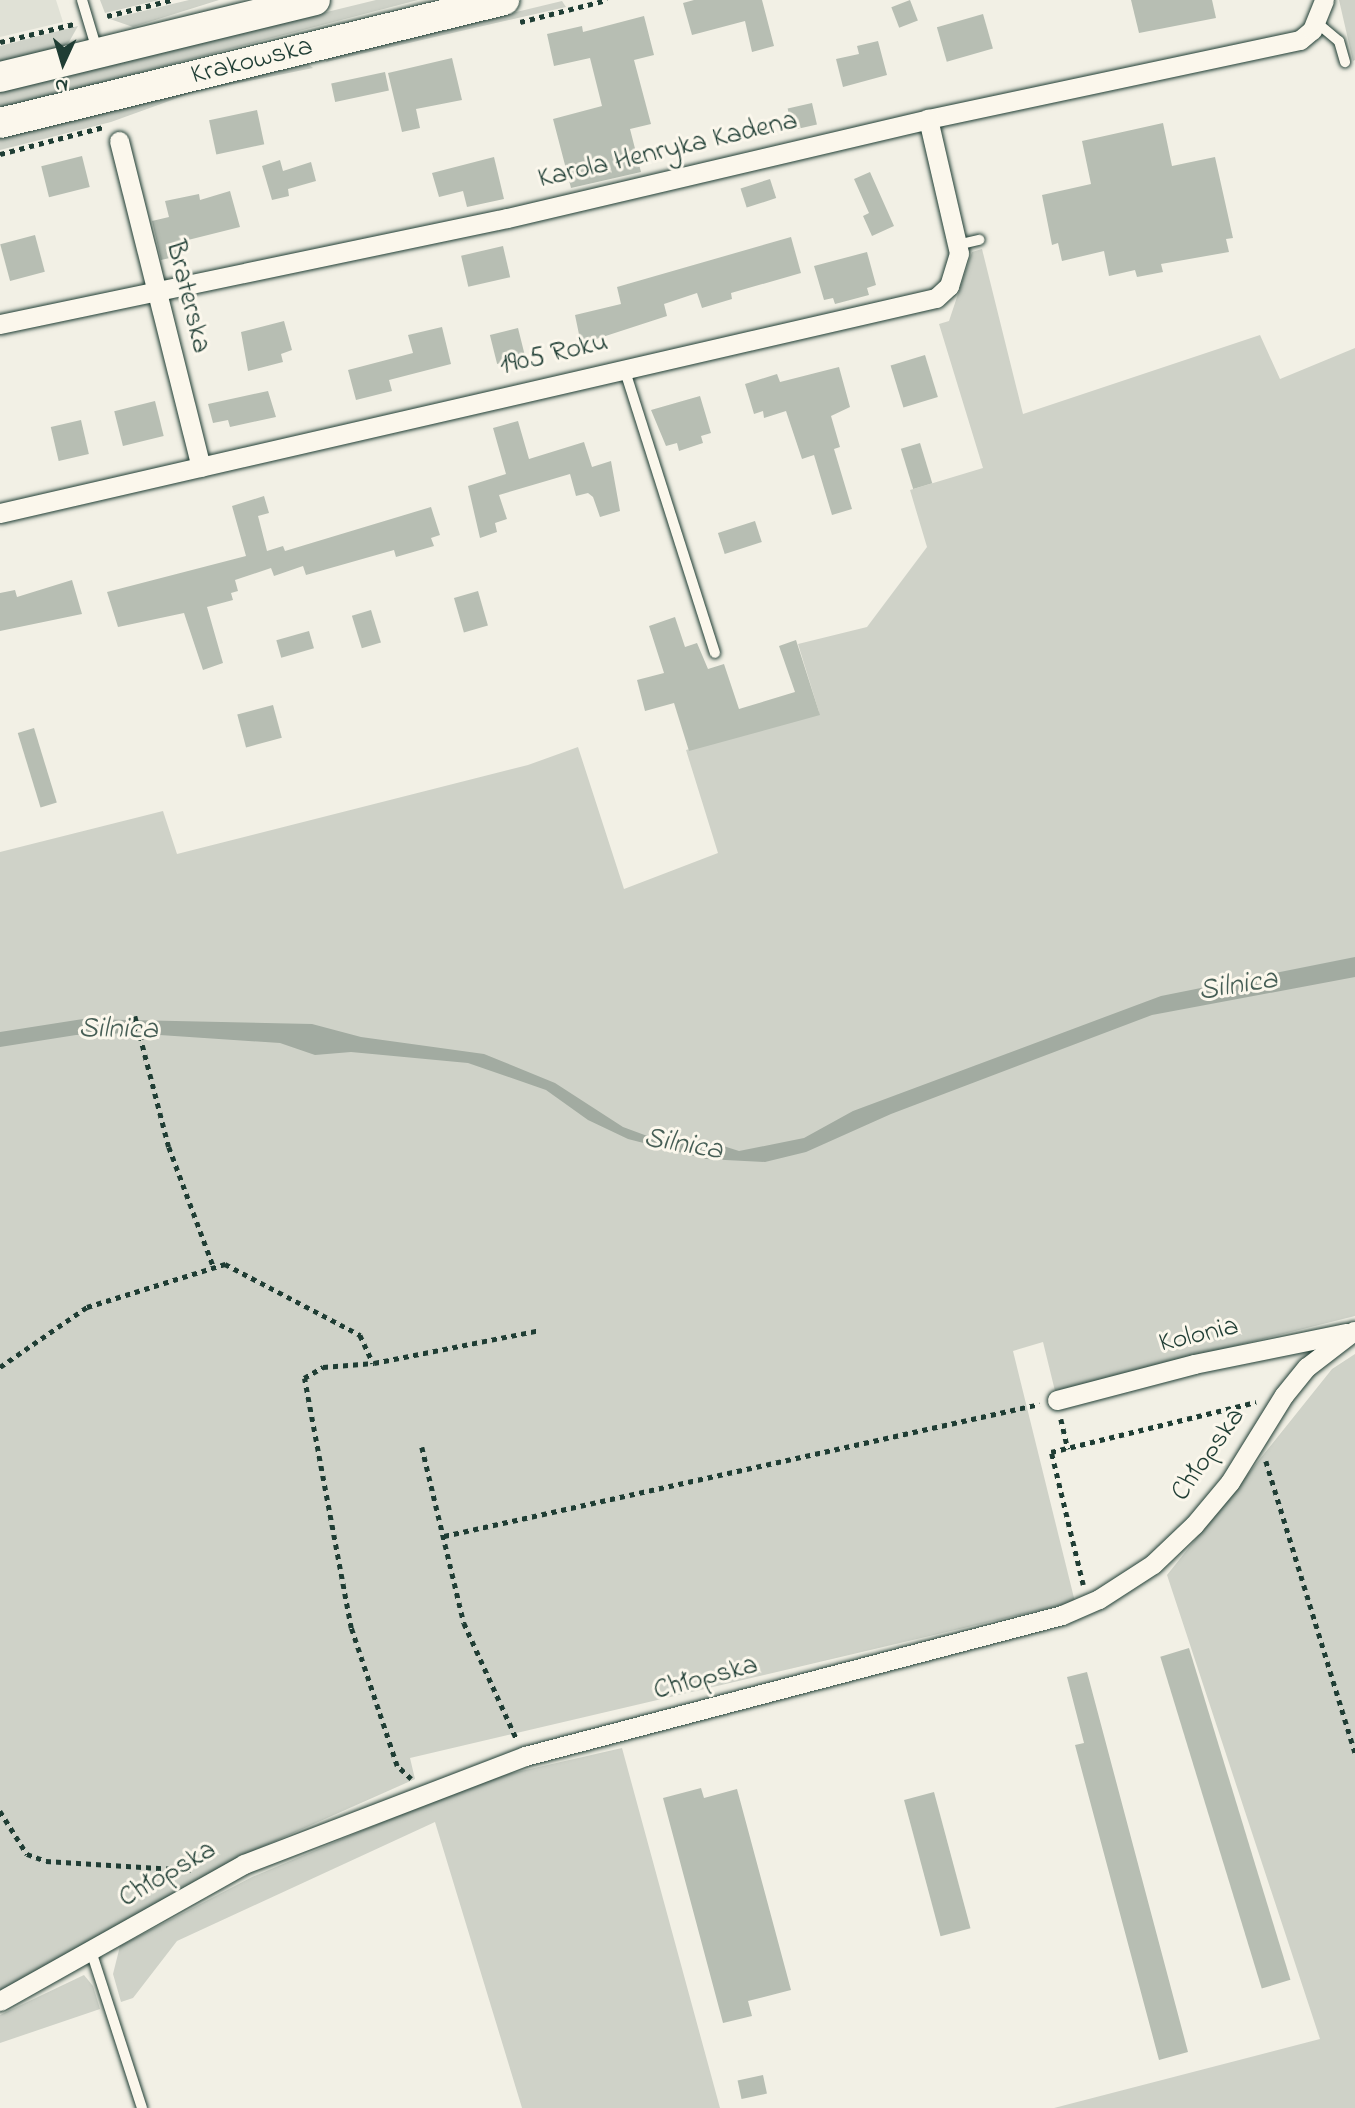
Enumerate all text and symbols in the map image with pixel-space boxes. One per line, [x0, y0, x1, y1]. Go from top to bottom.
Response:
north arrow [28, 28, 98, 98]
street label: Krakowska [188, 31, 316, 93]
text: N [54, 71, 69, 98]
street label: Karola Henryka Kadena [535, 105, 801, 197]
street label: Braterska [157, 237, 217, 357]
street label: 1905 Roku [497, 326, 611, 384]
water label: Silnica [1196, 962, 1280, 1010]
water label: Silnica [78, 1011, 158, 1049]
water label: Silnica [641, 1120, 725, 1170]
street label: Kolonia [1156, 1311, 1242, 1361]
street label: Chłopska [1165, 1402, 1253, 1508]
street label: Chłopska [650, 1649, 762, 1709]
street label: Chłopska [114, 1834, 222, 1916]

